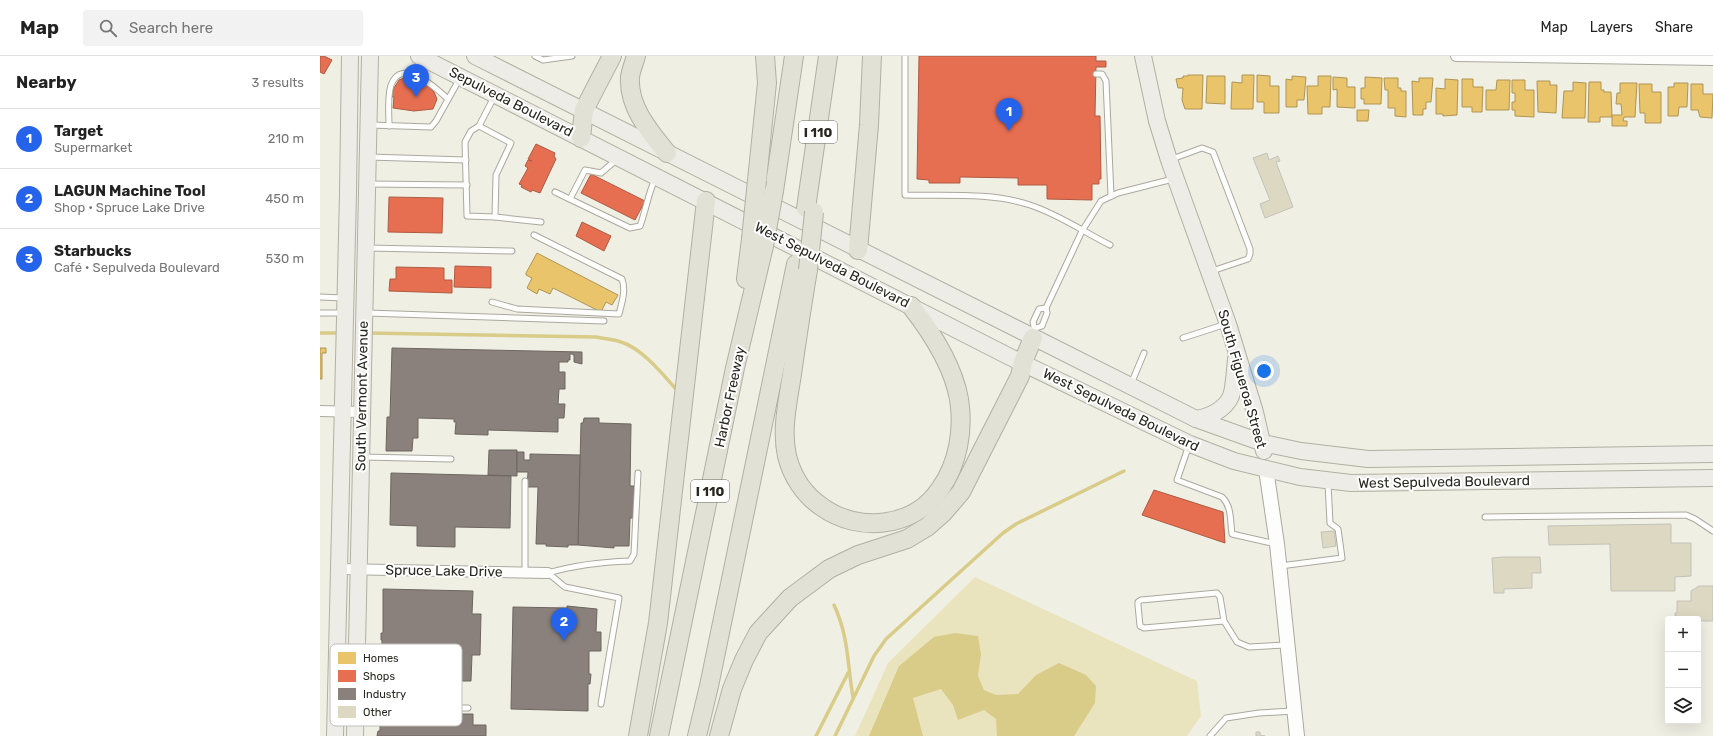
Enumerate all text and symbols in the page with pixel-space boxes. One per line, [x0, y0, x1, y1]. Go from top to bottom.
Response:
search box [83, 10, 363, 46]
text: Map [20, 16, 59, 39]
icon: search [97, 17, 119, 39]
text: Search here [129, 19, 213, 37]
text: Map [1541, 19, 1568, 36]
text: Layers [1590, 19, 1633, 36]
text: Share [1655, 19, 1693, 36]
street label: Sepulveda Boulevard [446, 63, 576, 141]
pin: 3 [403, 64, 429, 97]
text: Nearby [16, 72, 77, 92]
text: 3 results [252, 75, 304, 90]
pin: 1 [996, 98, 1022, 131]
road number: I 110 [799, 121, 837, 143]
text: Target [54, 122, 103, 140]
text: 1 [26, 131, 32, 146]
text: 210 m [268, 131, 304, 146]
text: Supermarket [54, 140, 132, 155]
text: LAGUN Machine Tool [54, 182, 205, 200]
text: 2 [25, 191, 33, 206]
text: 450 m [265, 191, 304, 206]
text: Shop · Spruce Lake Drive [54, 200, 205, 215]
street label: West Sepulveda Boulevard [752, 218, 912, 312]
text: Starbucks [54, 242, 131, 260]
text: 3 [25, 251, 33, 266]
text: 530 m [265, 251, 304, 266]
text: Café · Sepulveda Boulevard [54, 260, 220, 275]
street label: South Figueroa Street [1214, 308, 1270, 451]
street label: South Vermont Avenue [352, 321, 372, 471]
street label: Harbor Freeway [711, 345, 749, 449]
your location [1254, 361, 1274, 381]
street label: West Sepulveda Boulevard [1040, 365, 1202, 455]
street label: West Sepulveda Boulevard [1358, 472, 1530, 492]
road number: I 110 [691, 480, 729, 502]
street label: Spruce Lake Drive [385, 561, 503, 581]
pin: 2 [551, 608, 577, 641]
map controls [1665, 616, 1701, 724]
button: + [1665, 616, 1701, 652]
legend [330, 644, 462, 726]
text: Homes [363, 652, 399, 665]
button: − [1665, 652, 1701, 688]
text: Shops [363, 670, 395, 683]
text: Industry [363, 688, 406, 701]
button: layers [1665, 688, 1701, 724]
text: Other [363, 706, 393, 719]

